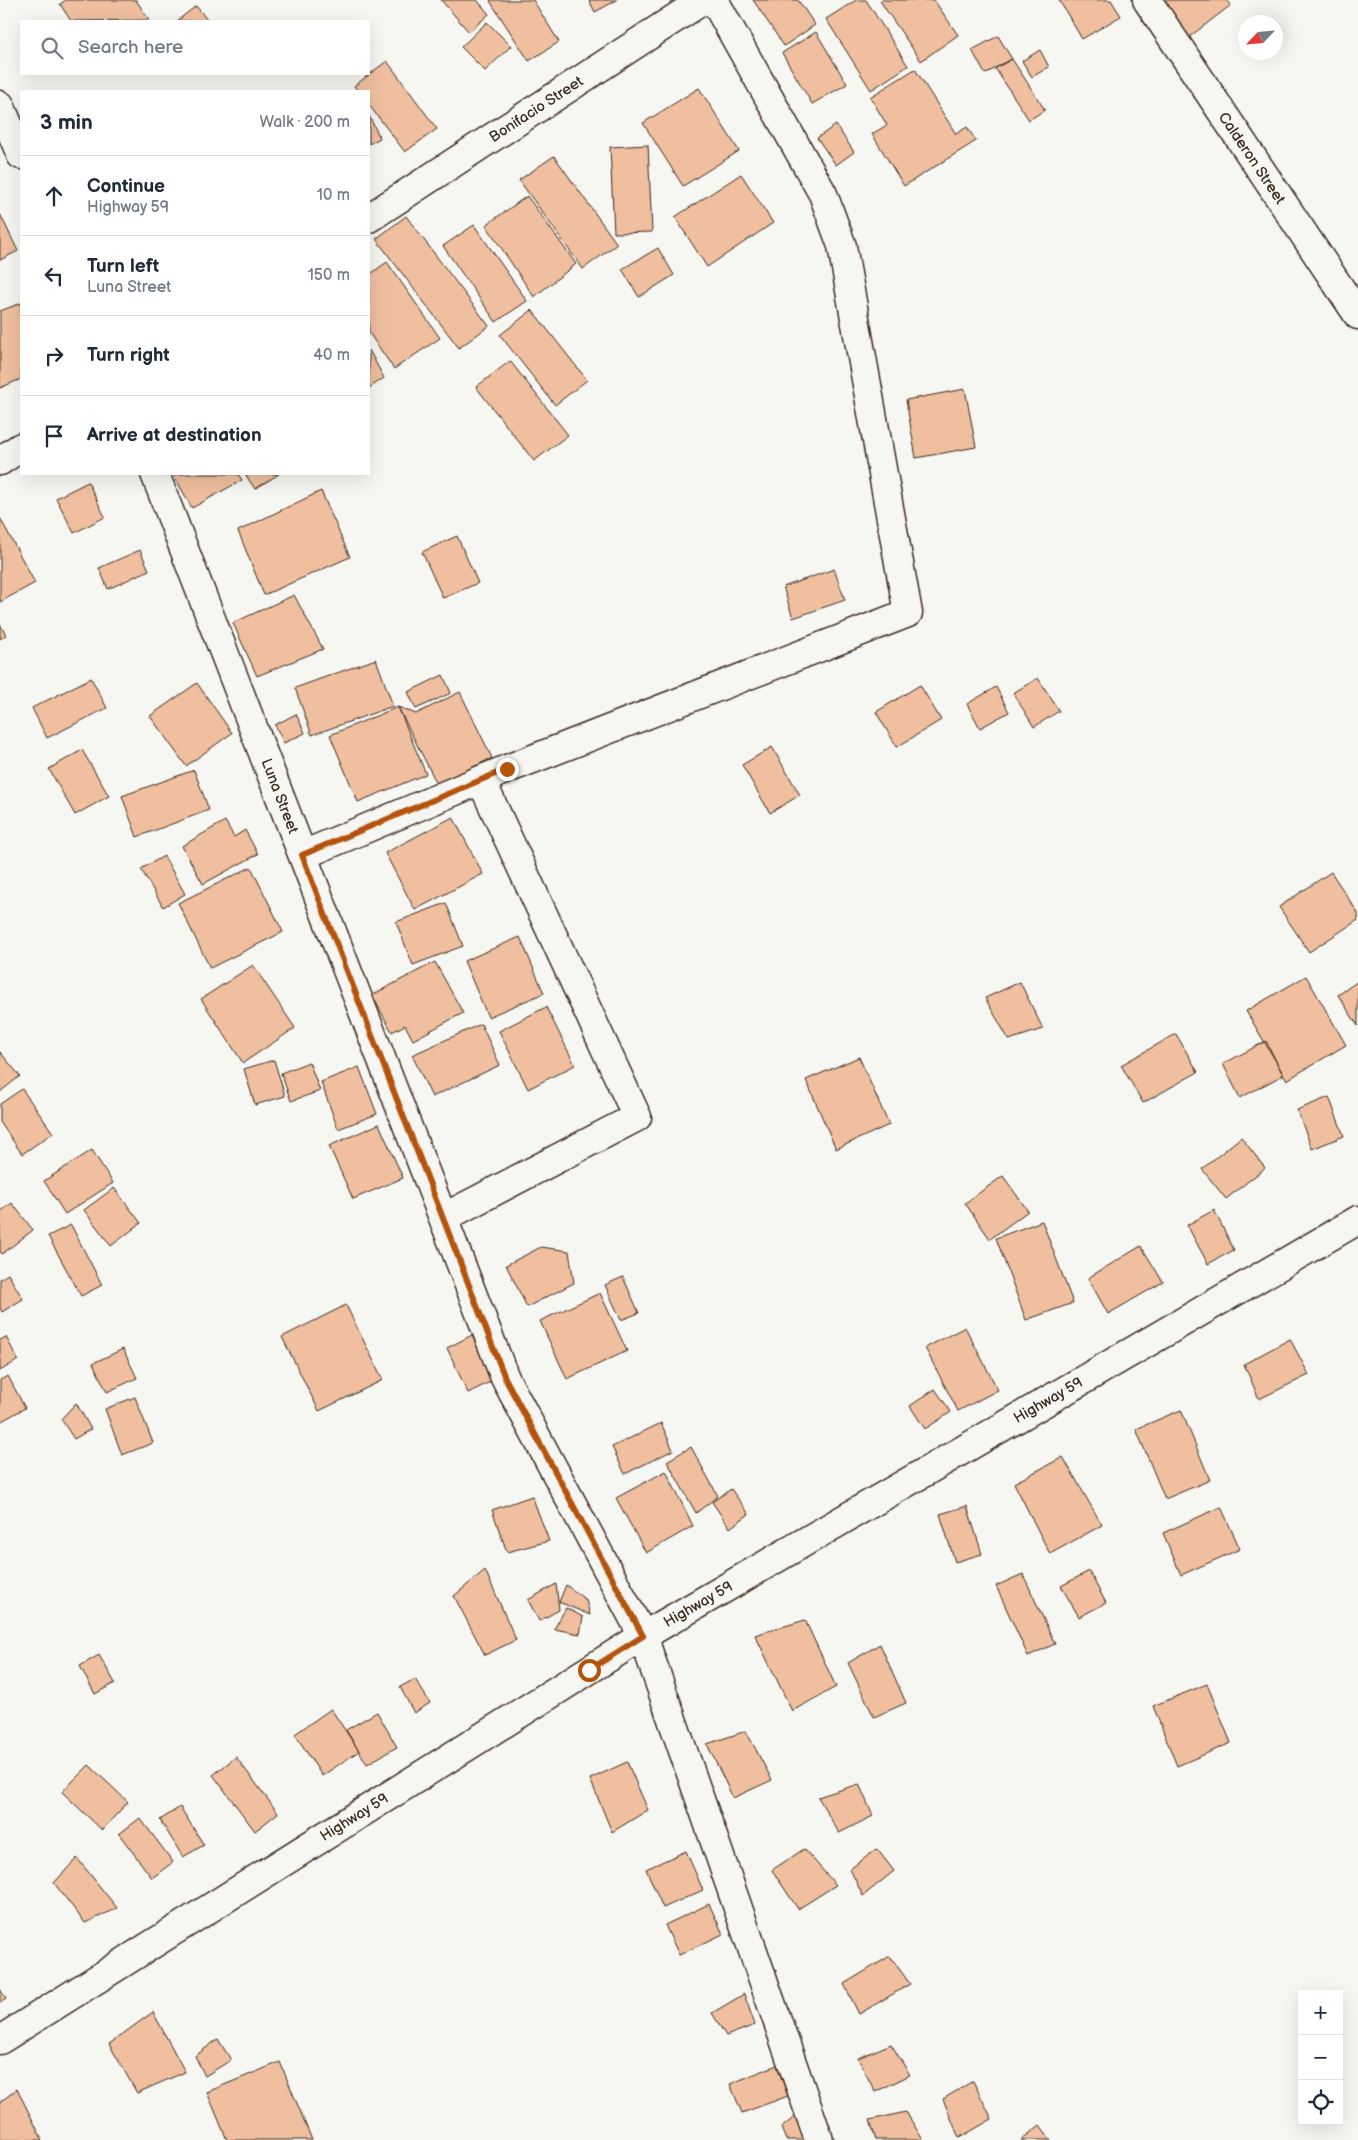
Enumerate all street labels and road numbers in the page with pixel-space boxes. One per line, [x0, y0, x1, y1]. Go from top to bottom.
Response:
street label: Bonifacio Street [486, 72, 587, 147]
street label: Calderon Street [1214, 109, 1290, 208]
street label: Luna Street [257, 756, 303, 837]
street label: Highway 59 [1010, 1373, 1086, 1428]
street label: Highway 59 [660, 1577, 736, 1632]
street label: Highway 59 [317, 1789, 392, 1846]

